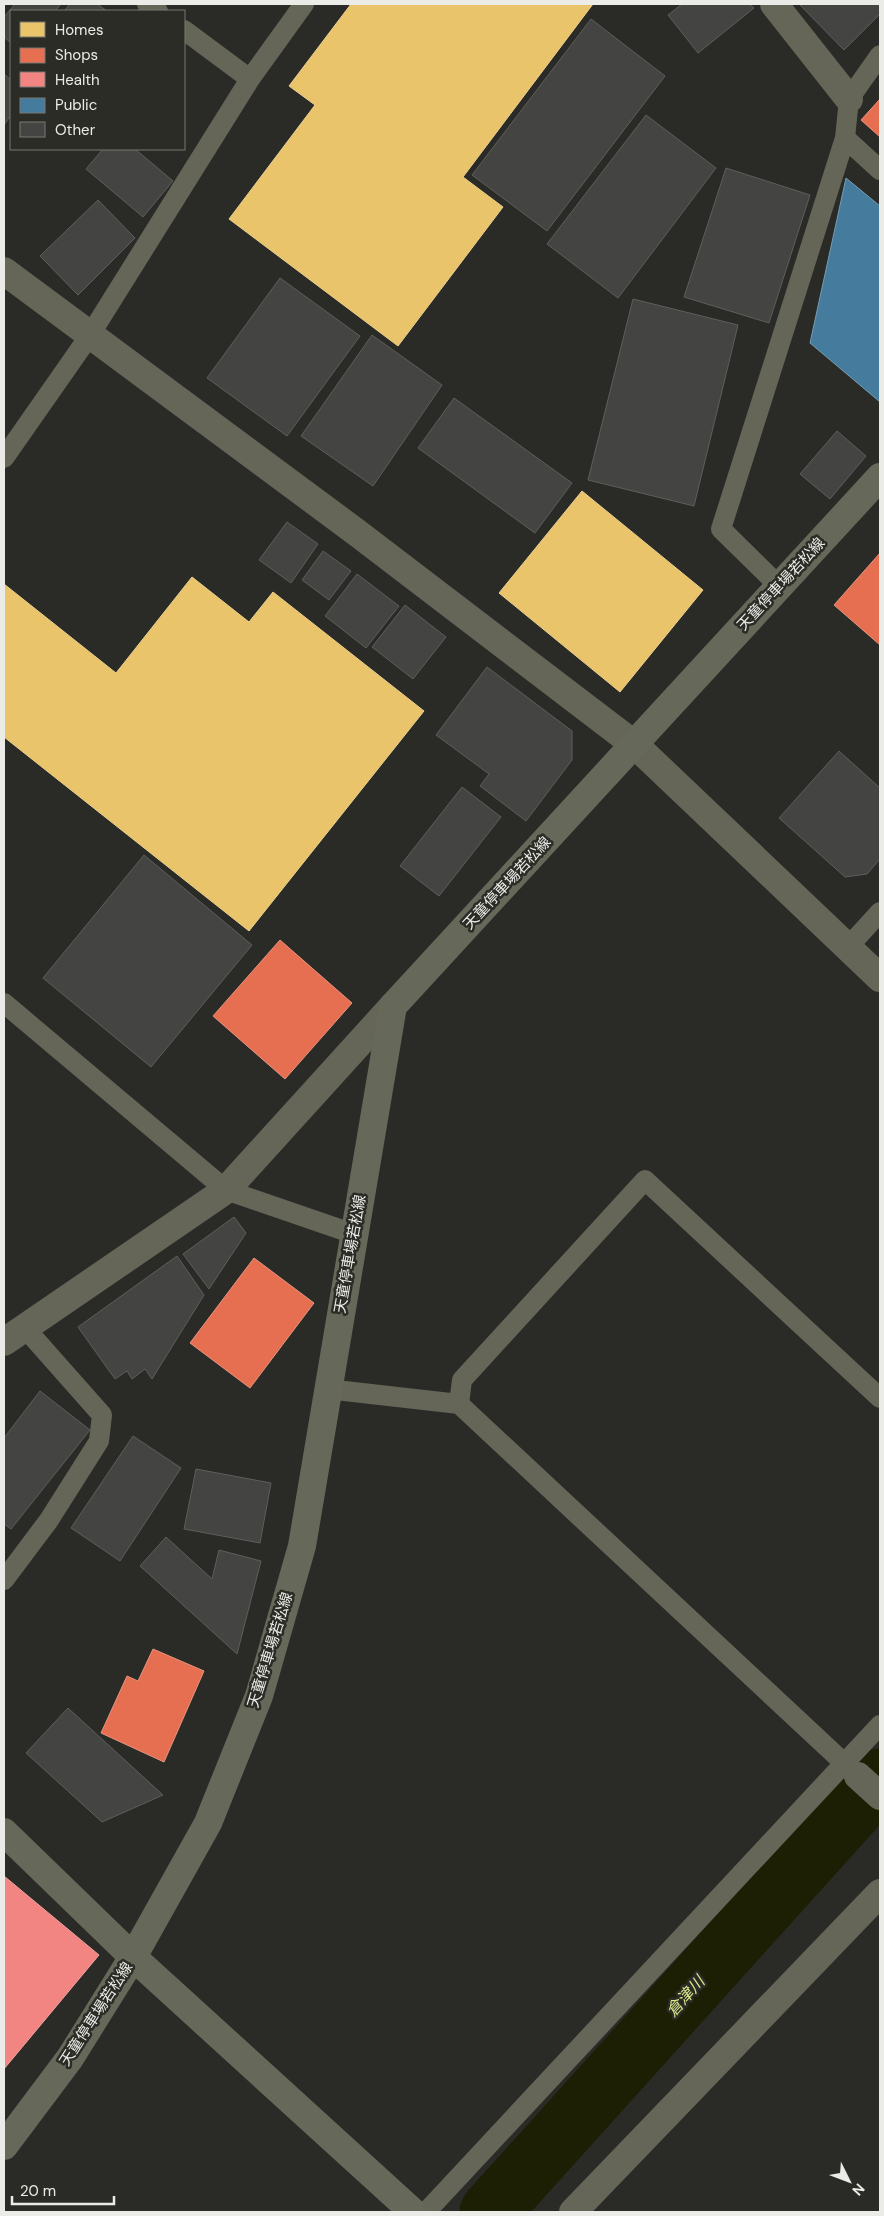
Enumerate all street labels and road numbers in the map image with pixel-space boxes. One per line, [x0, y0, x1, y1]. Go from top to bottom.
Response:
street label: 天童停車場若松線 [733, 533, 829, 635]
street label: 天童停車場若松線 [459, 832, 555, 934]
street label: 天童停車場若松線 [330, 1193, 370, 1315]
street label: 天童停車場若松線 [243, 1590, 297, 1710]
street label: 天童停車場若松線 [55, 1958, 137, 2070]

